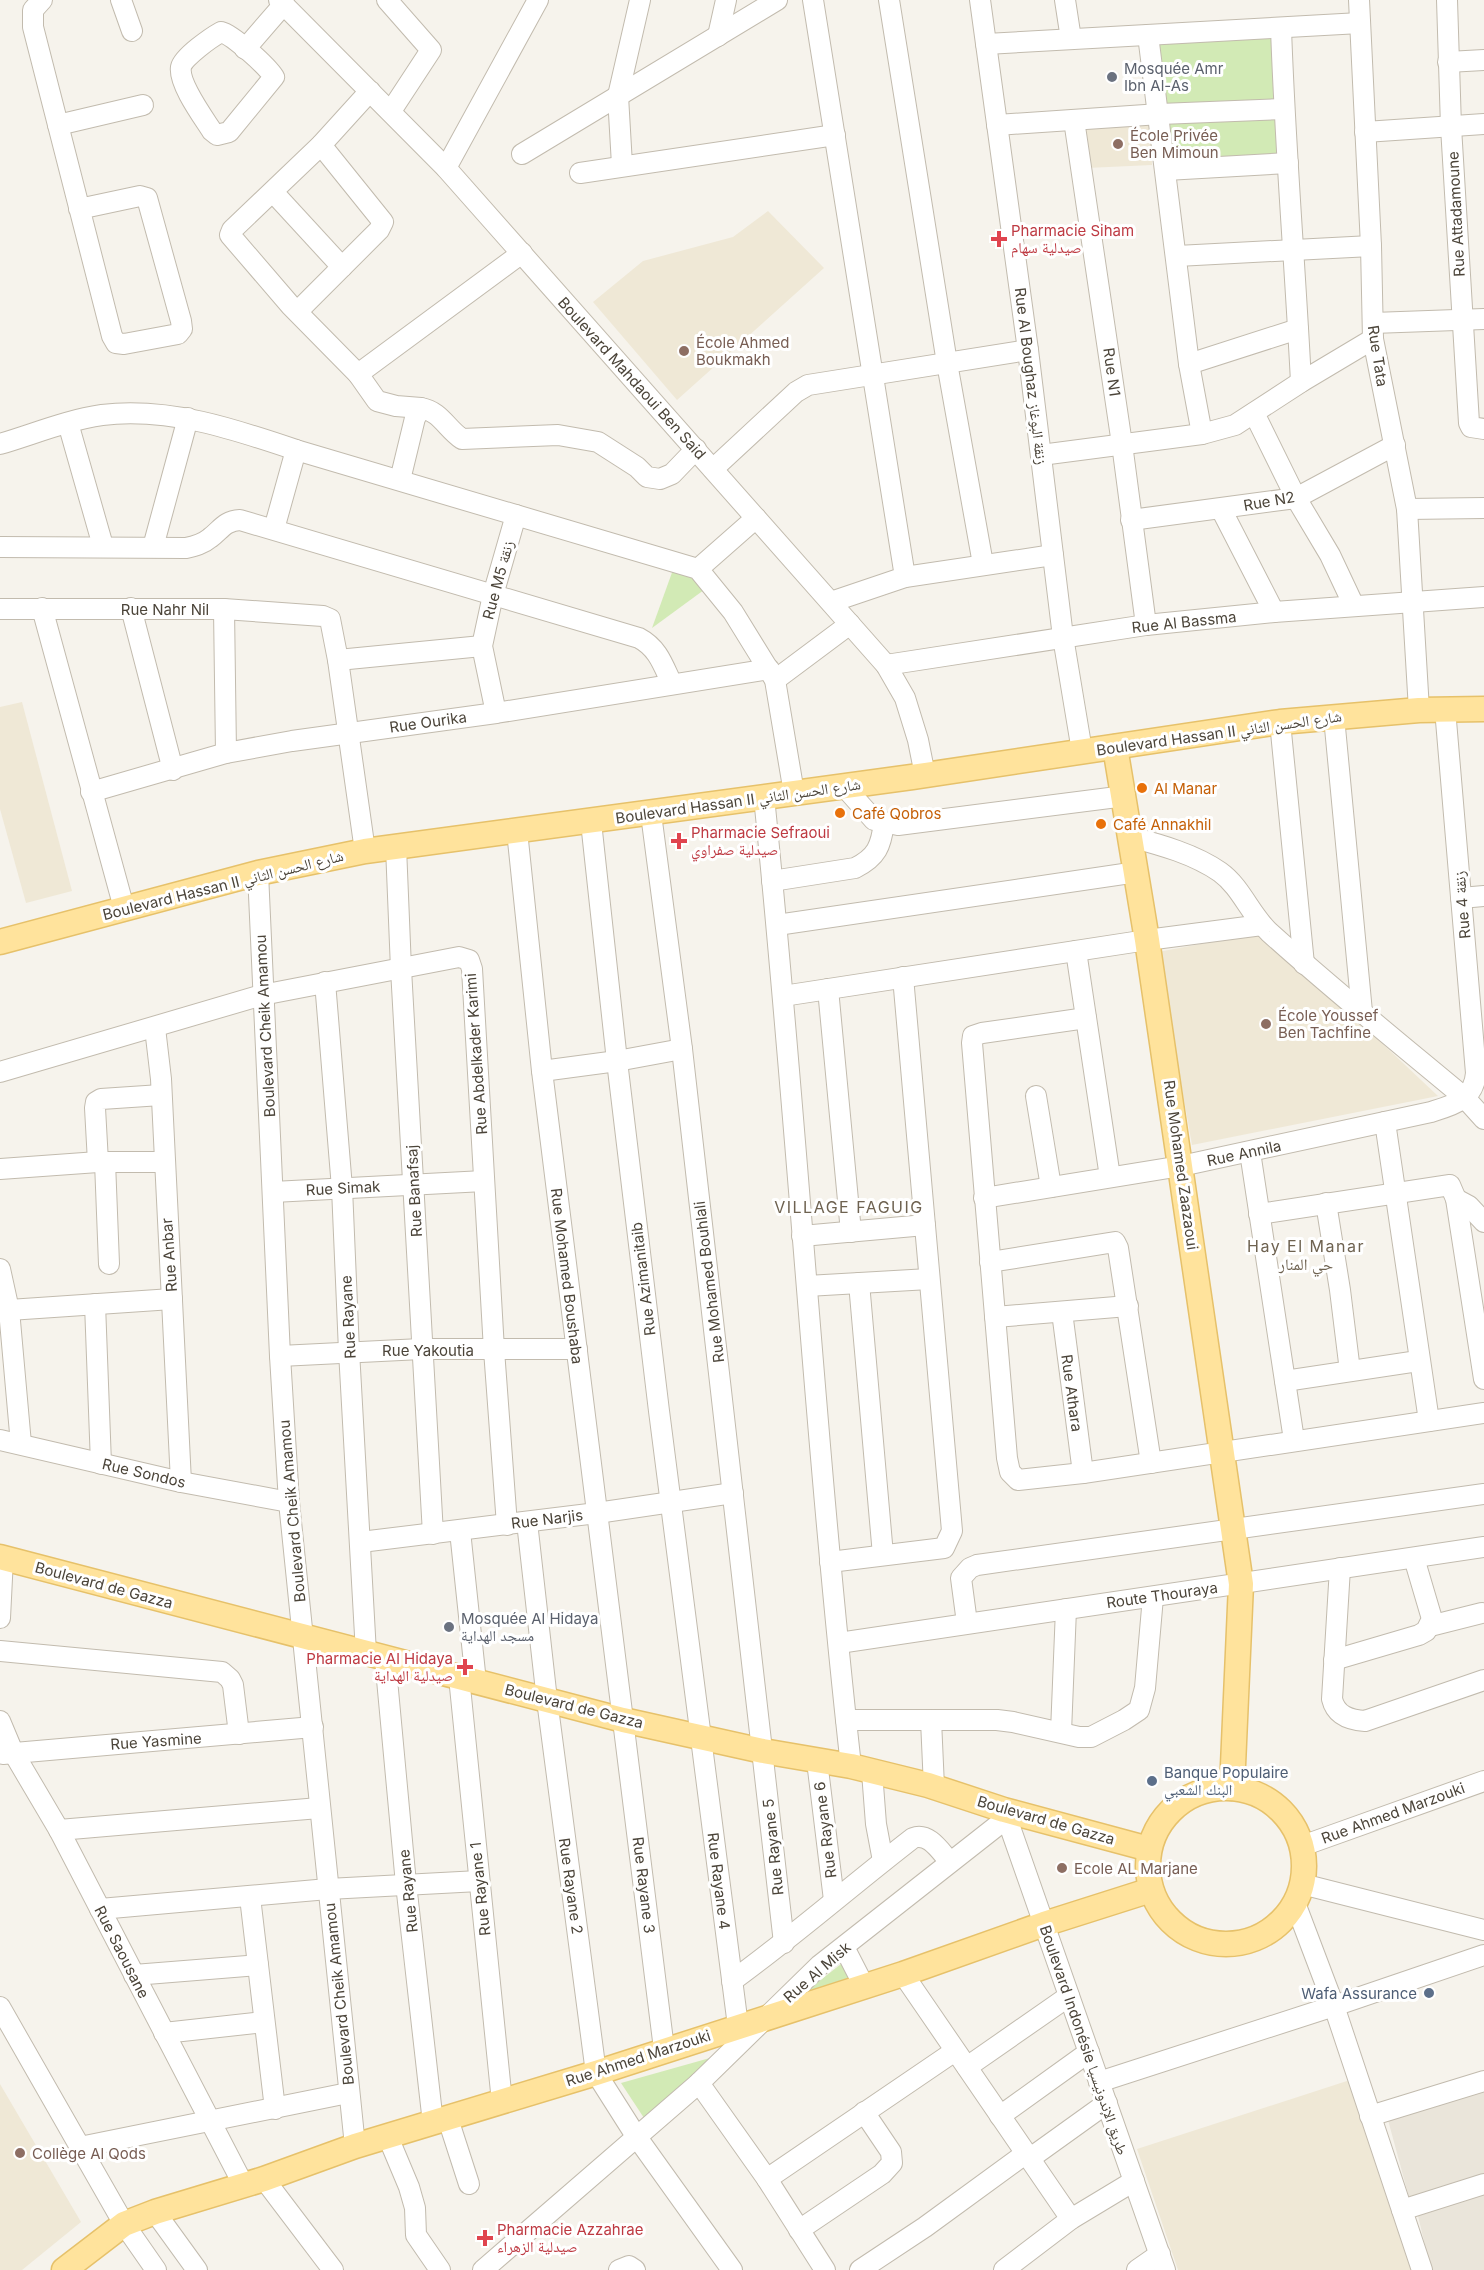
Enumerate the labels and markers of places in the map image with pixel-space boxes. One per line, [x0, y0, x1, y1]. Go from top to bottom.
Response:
place label: Mosquée Amr Ibn Al-As [1124, 59, 1224, 95]
marker: Mosquée Amr Ibn Al-As [1105, 70, 1119, 84]
place label: École Privée Ben Mimoun [1130, 126, 1219, 162]
marker: École Privée Ben Mimoun [1111, 137, 1125, 151]
place label: Pharmacie Siham صيدلية سهام [1011, 221, 1134, 258]
marker: Pharmacie Siham صيدلية سهام [992, 232, 1006, 246]
place label: École Ahmed Boukmakh [696, 333, 789, 369]
marker: École Ahmed Boukmakh [677, 344, 691, 358]
place label: Al Manar [1154, 779, 1217, 798]
marker: Al Manar [1135, 781, 1149, 795]
place label: Café Qobros [852, 804, 941, 823]
marker: Café Qobros [833, 806, 847, 820]
place label: Café Annakhil [1113, 815, 1211, 834]
marker: Café Annakhil [1094, 817, 1108, 831]
place label: Pharmacie Sefraoui صيدلية صفراوي [691, 823, 830, 861]
marker: Pharmacie Sefraoui صيدلية صفراوي [672, 834, 686, 848]
place label: École Youssef Ben Tachfine [1278, 1006, 1379, 1042]
marker: École Youssef Ben Tachfine [1259, 1017, 1273, 1031]
place label: Mosquée Al Hidaya مسجد الهداية [461, 1609, 598, 1645]
marker: Mosquée Al Hidaya مسجد الهداية [442, 1620, 456, 1634]
place label: Pharmacie Al Hidaya صيدلية الهداية [306, 1649, 453, 1685]
marker: Pharmacie Al Hidaya صيدلية الهداية [458, 1660, 472, 1674]
place label: Banque Populaire البنك الشعبي [1164, 1763, 1289, 1801]
marker: Banque Populaire البنك الشعبي [1145, 1774, 1159, 1788]
place label: Ecole AL Marjane [1074, 1859, 1198, 1878]
marker: Ecole AL Marjane [1055, 1861, 1069, 1875]
place label: Wafa Assurance [1301, 1984, 1417, 2003]
marker: Wafa Assurance [1422, 1986, 1436, 2000]
place label: Collège Al Qods [32, 2144, 146, 2163]
marker: Collège Al Qods [13, 2146, 27, 2160]
place label: Pharmacie Azzahrae صيدلية الزهراء [497, 2220, 644, 2256]
marker: Pharmacie Azzahrae صيدلية الزهراء [478, 2231, 492, 2245]

